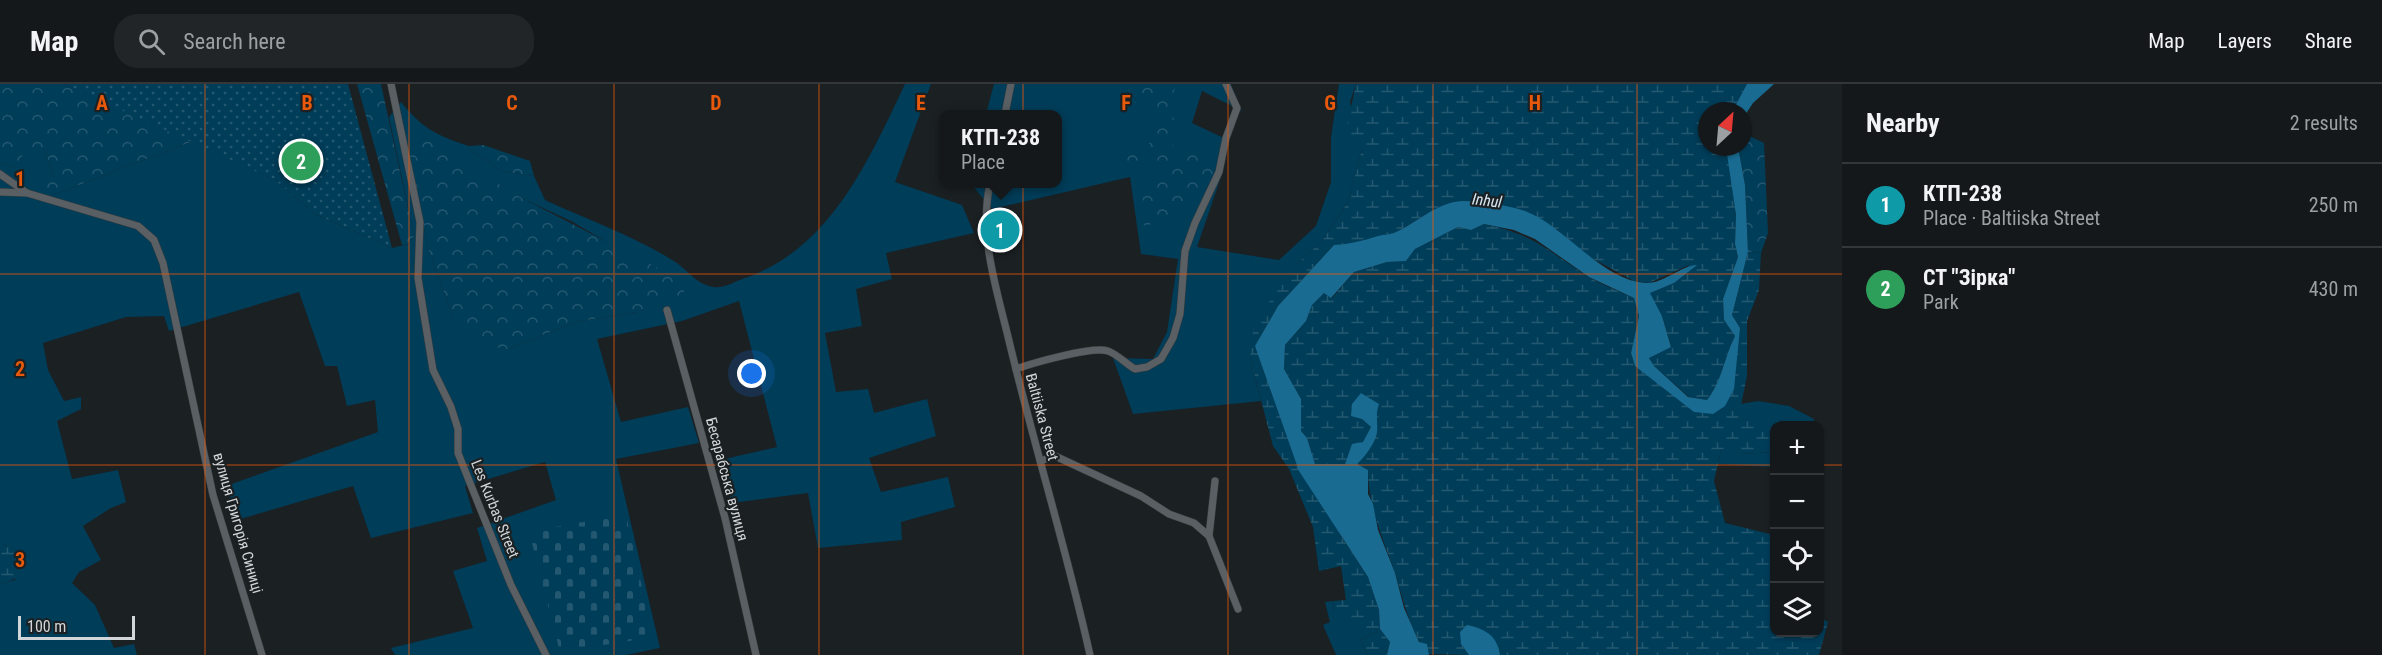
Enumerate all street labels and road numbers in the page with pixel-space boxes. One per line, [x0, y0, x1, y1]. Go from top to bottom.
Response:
street label: Baltiiska Street [1022, 371, 1062, 463]
street label: Бесарабська вулиця [702, 415, 752, 543]
street label: вулиця Григорія Синиці [209, 451, 267, 595]
street label: Les Kurbas Street [467, 457, 523, 561]

